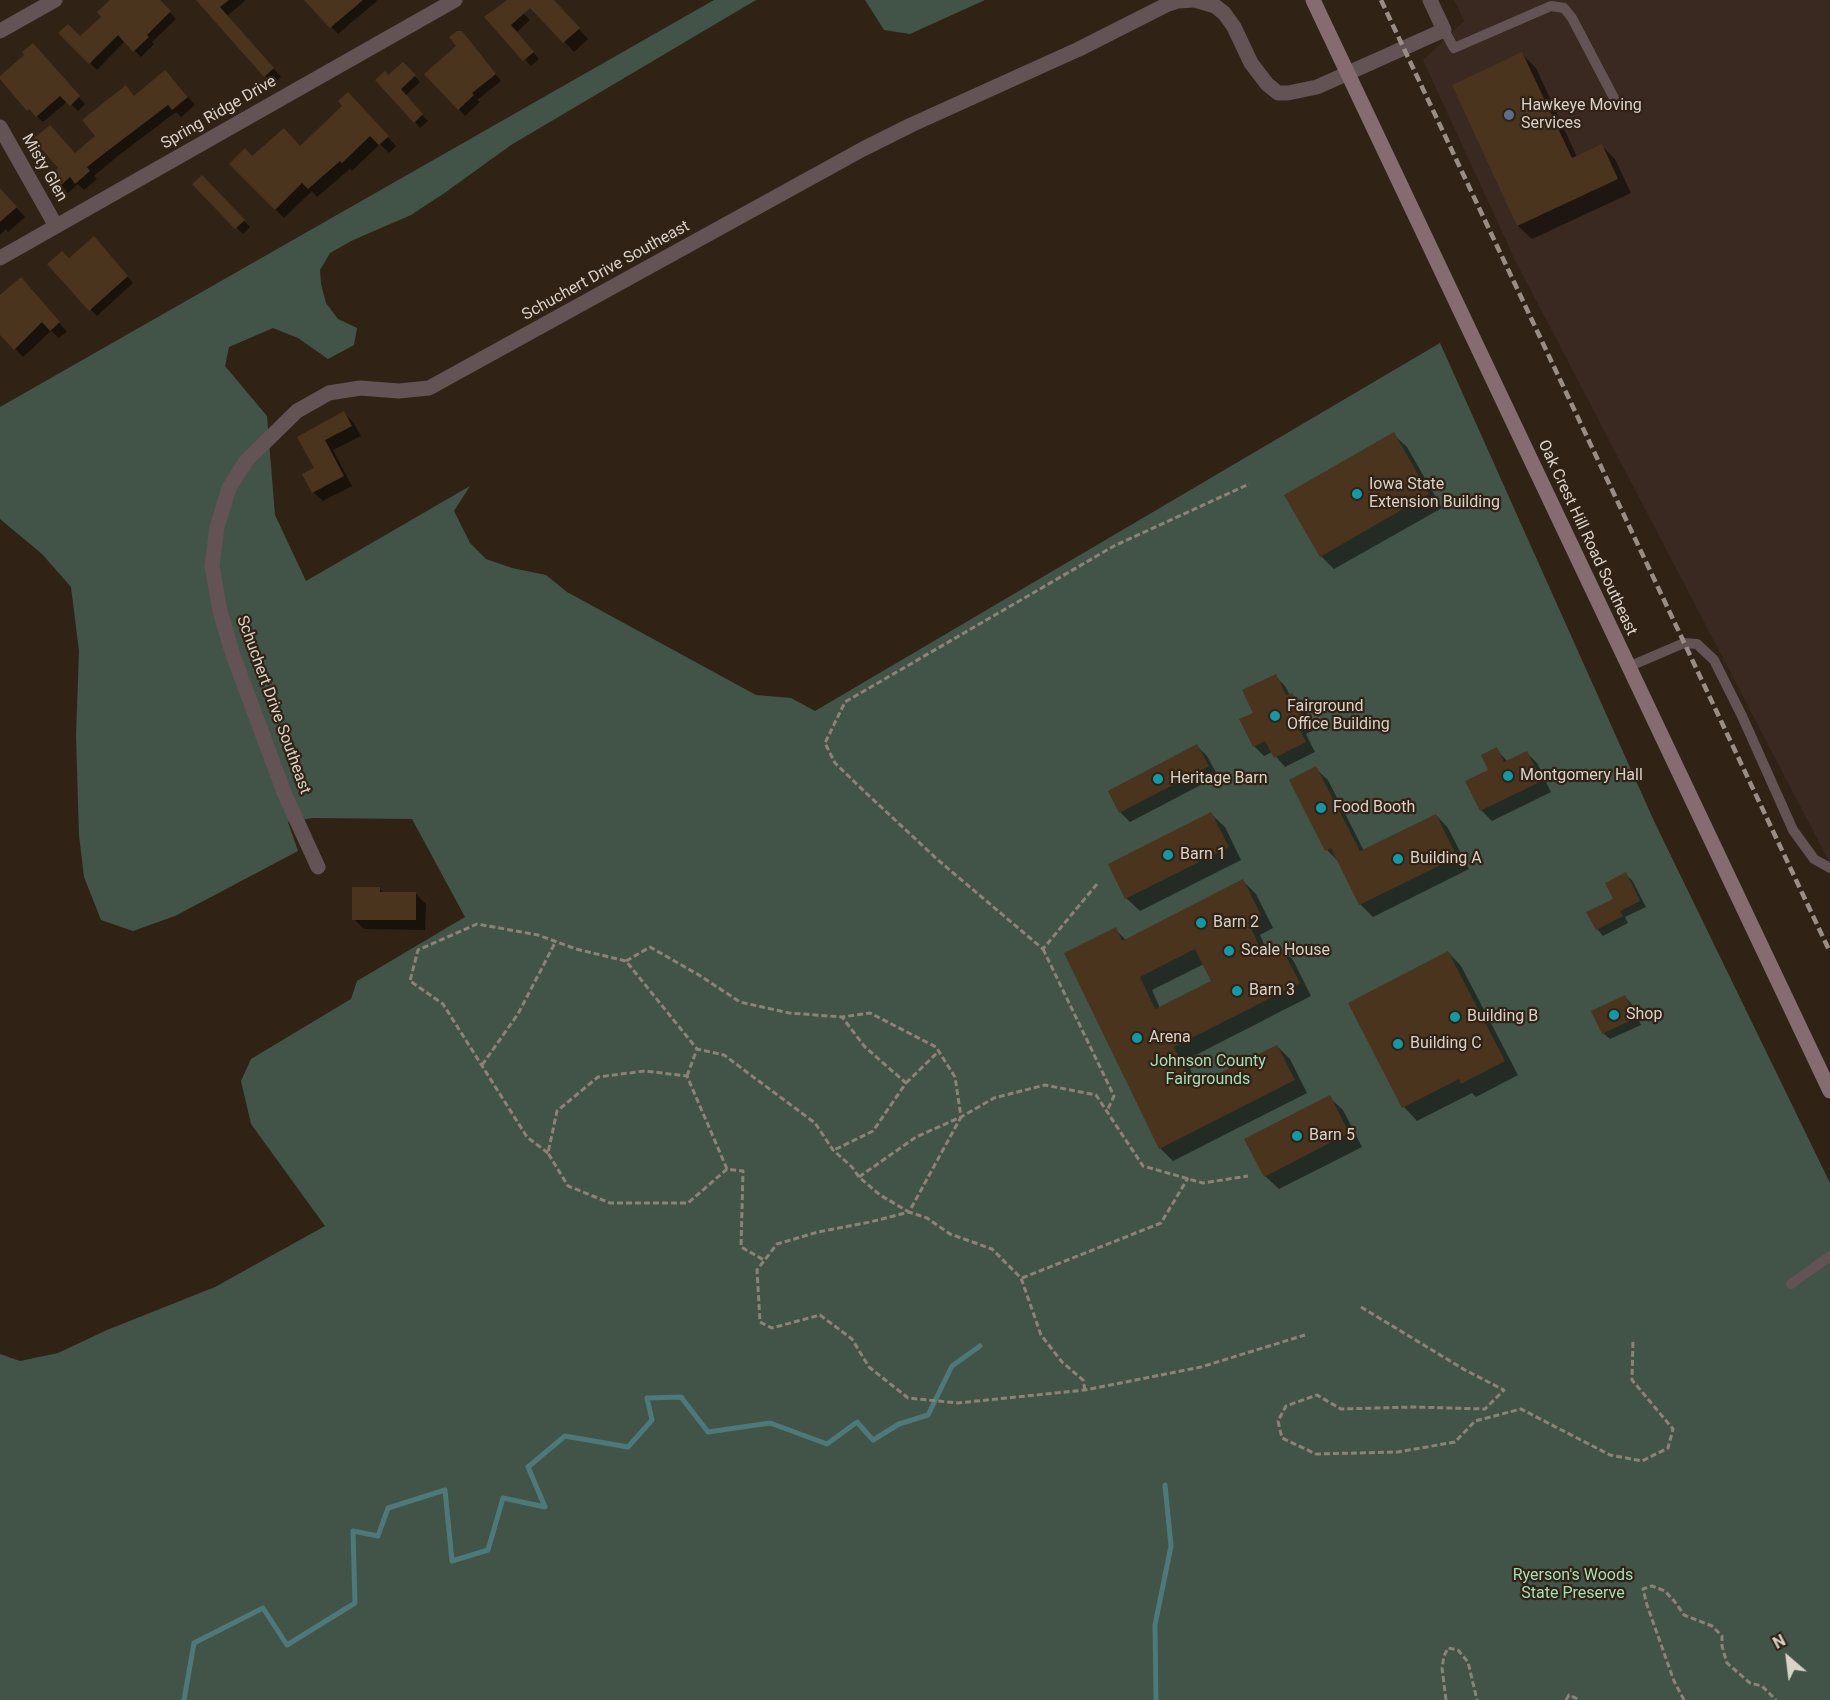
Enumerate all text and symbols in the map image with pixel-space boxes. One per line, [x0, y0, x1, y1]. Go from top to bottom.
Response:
street label: Spring Ridge Drive [158, 72, 280, 154]
place label: Hawkeye Moving Services [1521, 96, 1642, 134]
marker: Hawkeye Moving Services [1502, 108, 1516, 122]
street label: Misty Glen [17, 131, 71, 205]
street label: Schuchert Drive Southeast [519, 217, 693, 325]
street label: Oak Crest Hill Road Southeast [1533, 437, 1641, 639]
place label: Iowa State Extension Building [1369, 475, 1500, 513]
marker: Iowa State Extension Building [1350, 487, 1364, 501]
street label: Schuchert Drive Southeast [232, 613, 314, 797]
place label: Fairground Office Building [1287, 697, 1390, 735]
marker: Fairground Office Building [1268, 709, 1282, 723]
place label: Montgomery Hall [1520, 766, 1643, 786]
place label: Heritage Barn [1170, 769, 1268, 789]
marker: Montgomery Hall [1501, 769, 1515, 783]
marker: Heritage Barn [1151, 772, 1165, 786]
place label: Food Booth [1333, 798, 1415, 818]
marker: Food Booth [1314, 801, 1328, 815]
place label: Barn 1 [1180, 845, 1226, 865]
marker: Barn 1 [1161, 848, 1175, 862]
place label: Building A [1410, 849, 1482, 869]
marker: Building A [1391, 852, 1405, 866]
place label: Barn 2 [1213, 913, 1259, 933]
marker: Barn 2 [1194, 916, 1208, 930]
place label: Scale House [1241, 941, 1330, 961]
marker: Scale House [1222, 944, 1236, 958]
place label: Barn 3 [1249, 981, 1295, 1001]
marker: Barn 3 [1230, 984, 1244, 998]
place label: Shop [1626, 1005, 1662, 1025]
place label: Building B [1467, 1007, 1538, 1027]
marker: Shop [1607, 1008, 1621, 1022]
marker: Building B [1448, 1010, 1462, 1024]
place label: Arena [1149, 1028, 1191, 1048]
marker: Arena [1130, 1031, 1144, 1045]
place label: Building C [1410, 1034, 1482, 1054]
marker: Building C [1391, 1037, 1405, 1051]
park label: Johnson County Fairgrounds [1150, 1052, 1266, 1090]
place label: Barn 5 [1309, 1126, 1355, 1146]
marker: Barn 5 [1290, 1129, 1304, 1143]
park label: Ryerson's Woods State Preserve [1513, 1566, 1633, 1604]
north arrow [1758, 1628, 1818, 1688]
text: N [1770, 1631, 1789, 1653]

